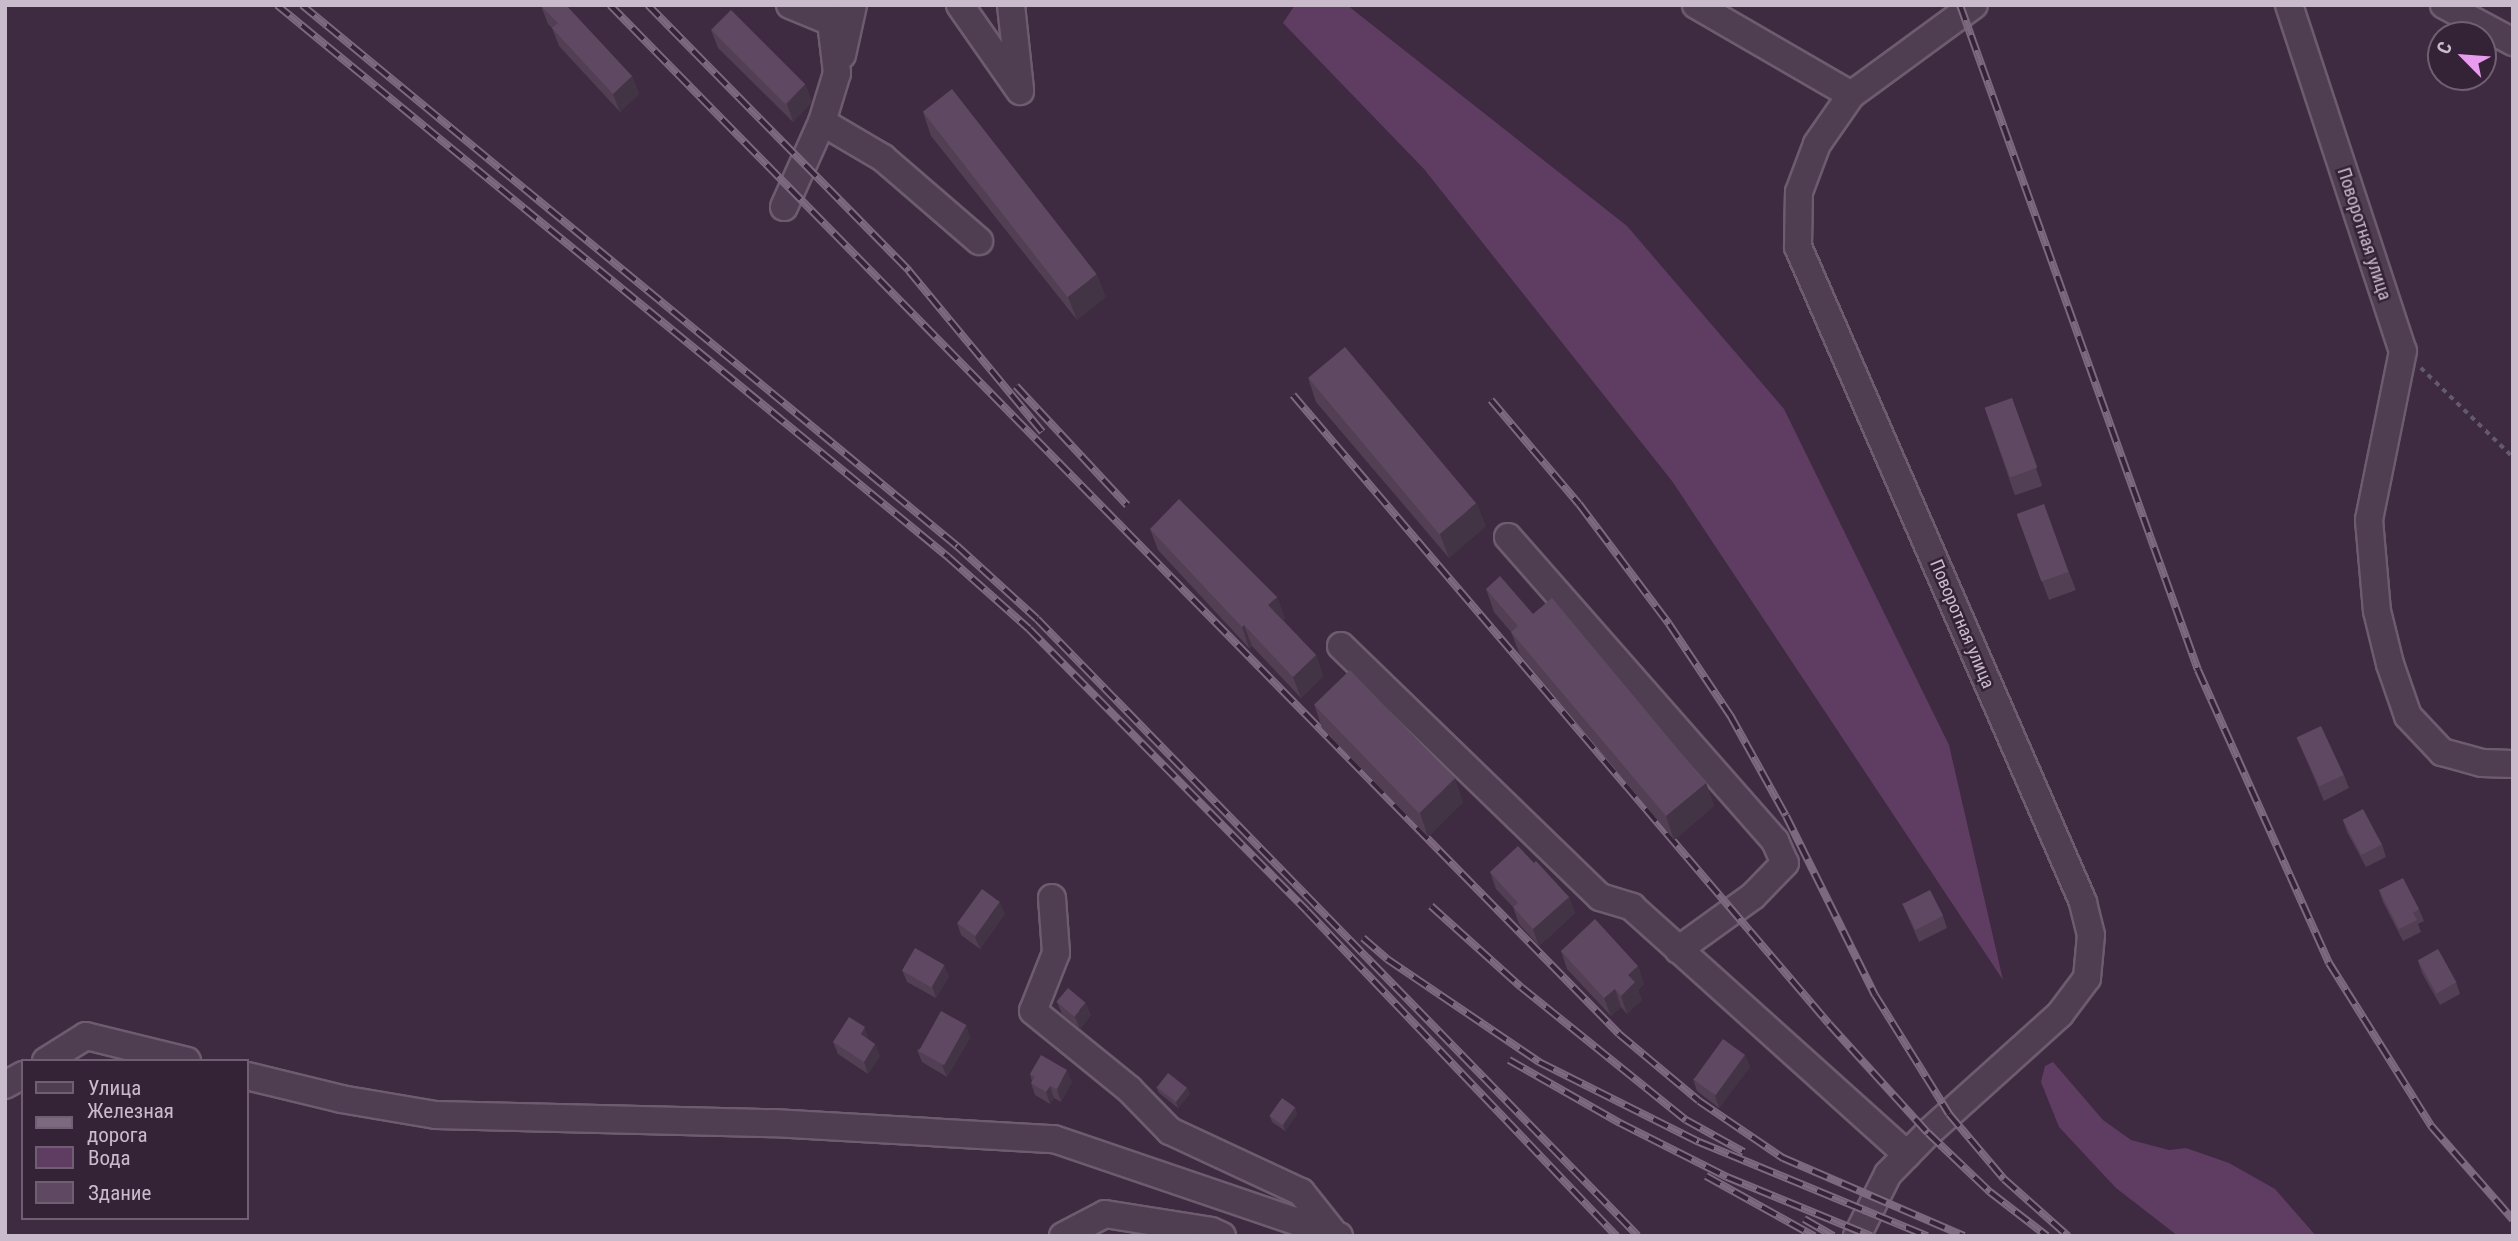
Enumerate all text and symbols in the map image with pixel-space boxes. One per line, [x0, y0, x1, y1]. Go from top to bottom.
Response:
north arrow [2427, 21, 2497, 91]
text: С [2432, 38, 2457, 58]
street label: Поворотная улица [2332, 165, 2396, 303]
street label: Поворотная улица [1925, 556, 1999, 692]
legend [21, 1059, 248, 1220]
text: Улица [88, 1076, 141, 1100]
text: Железная дорога [87, 1099, 174, 1147]
text: Вода [88, 1146, 131, 1170]
text: Здание [88, 1181, 151, 1205]

